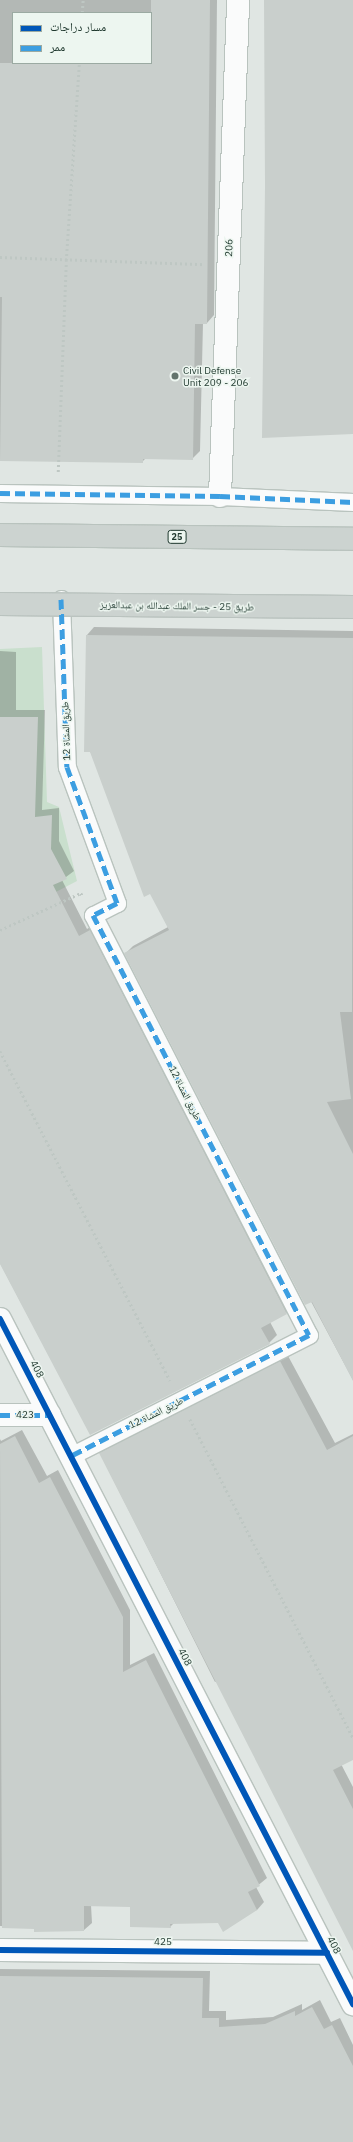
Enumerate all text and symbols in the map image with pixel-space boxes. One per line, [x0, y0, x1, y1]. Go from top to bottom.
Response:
legend [12, 12, 152, 64]
text: مسار دراجات [50, 19, 106, 34]
text: ممر [50, 39, 65, 54]
street label: 206 [223, 239, 235, 257]
place label: Civil Defense Unit 209 - 206 [183, 364, 249, 388]
marker: Civil Defense Unit 209 - 206 [170, 371, 180, 381]
road number: 25 [167, 530, 187, 544]
street label: طريق 25 - جسر الملك عبدالله بن عبدالعزيز [100, 599, 254, 613]
street label: طريق المشاة 12 [59, 701, 73, 761]
street label: طريق المشاة 12 [166, 1064, 204, 1122]
street label: 408 [28, 1358, 46, 1380]
street label: طريق المشاة 12 [127, 1395, 185, 1431]
street label: 423 [16, 1409, 34, 1421]
street label: 408 [176, 1646, 194, 1668]
street label: 408 [325, 1934, 343, 1956]
street label: 425 [154, 1936, 172, 1948]

